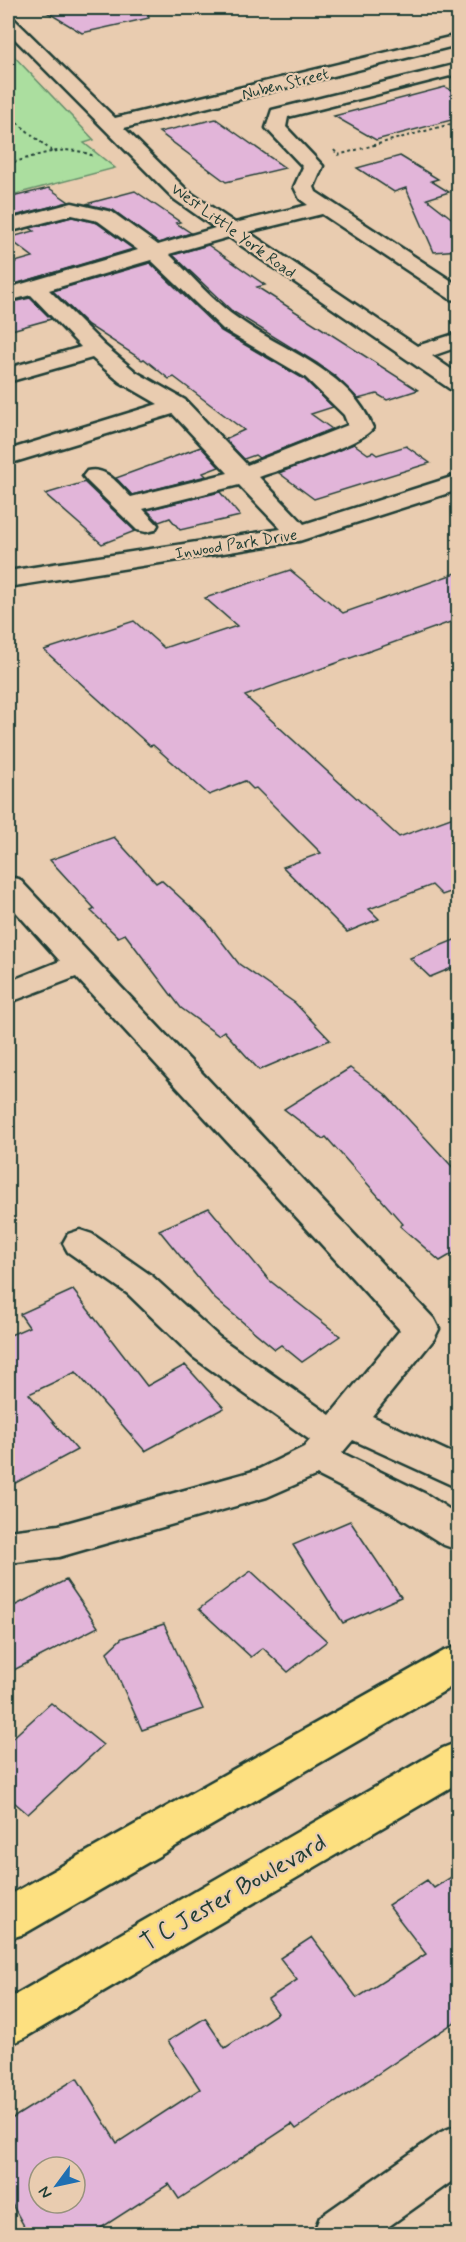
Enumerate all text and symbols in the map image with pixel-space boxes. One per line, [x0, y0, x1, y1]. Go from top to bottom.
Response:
street label: Nuben Street [240, 63, 331, 105]
street label: West Little York Road [167, 179, 300, 284]
street label: Inwood Park Drive [174, 524, 299, 564]
street label: T C Jester Boulevard [135, 1827, 332, 1959]
north arrow [27, 2155, 87, 2215]
text: N [34, 2182, 57, 2203]

